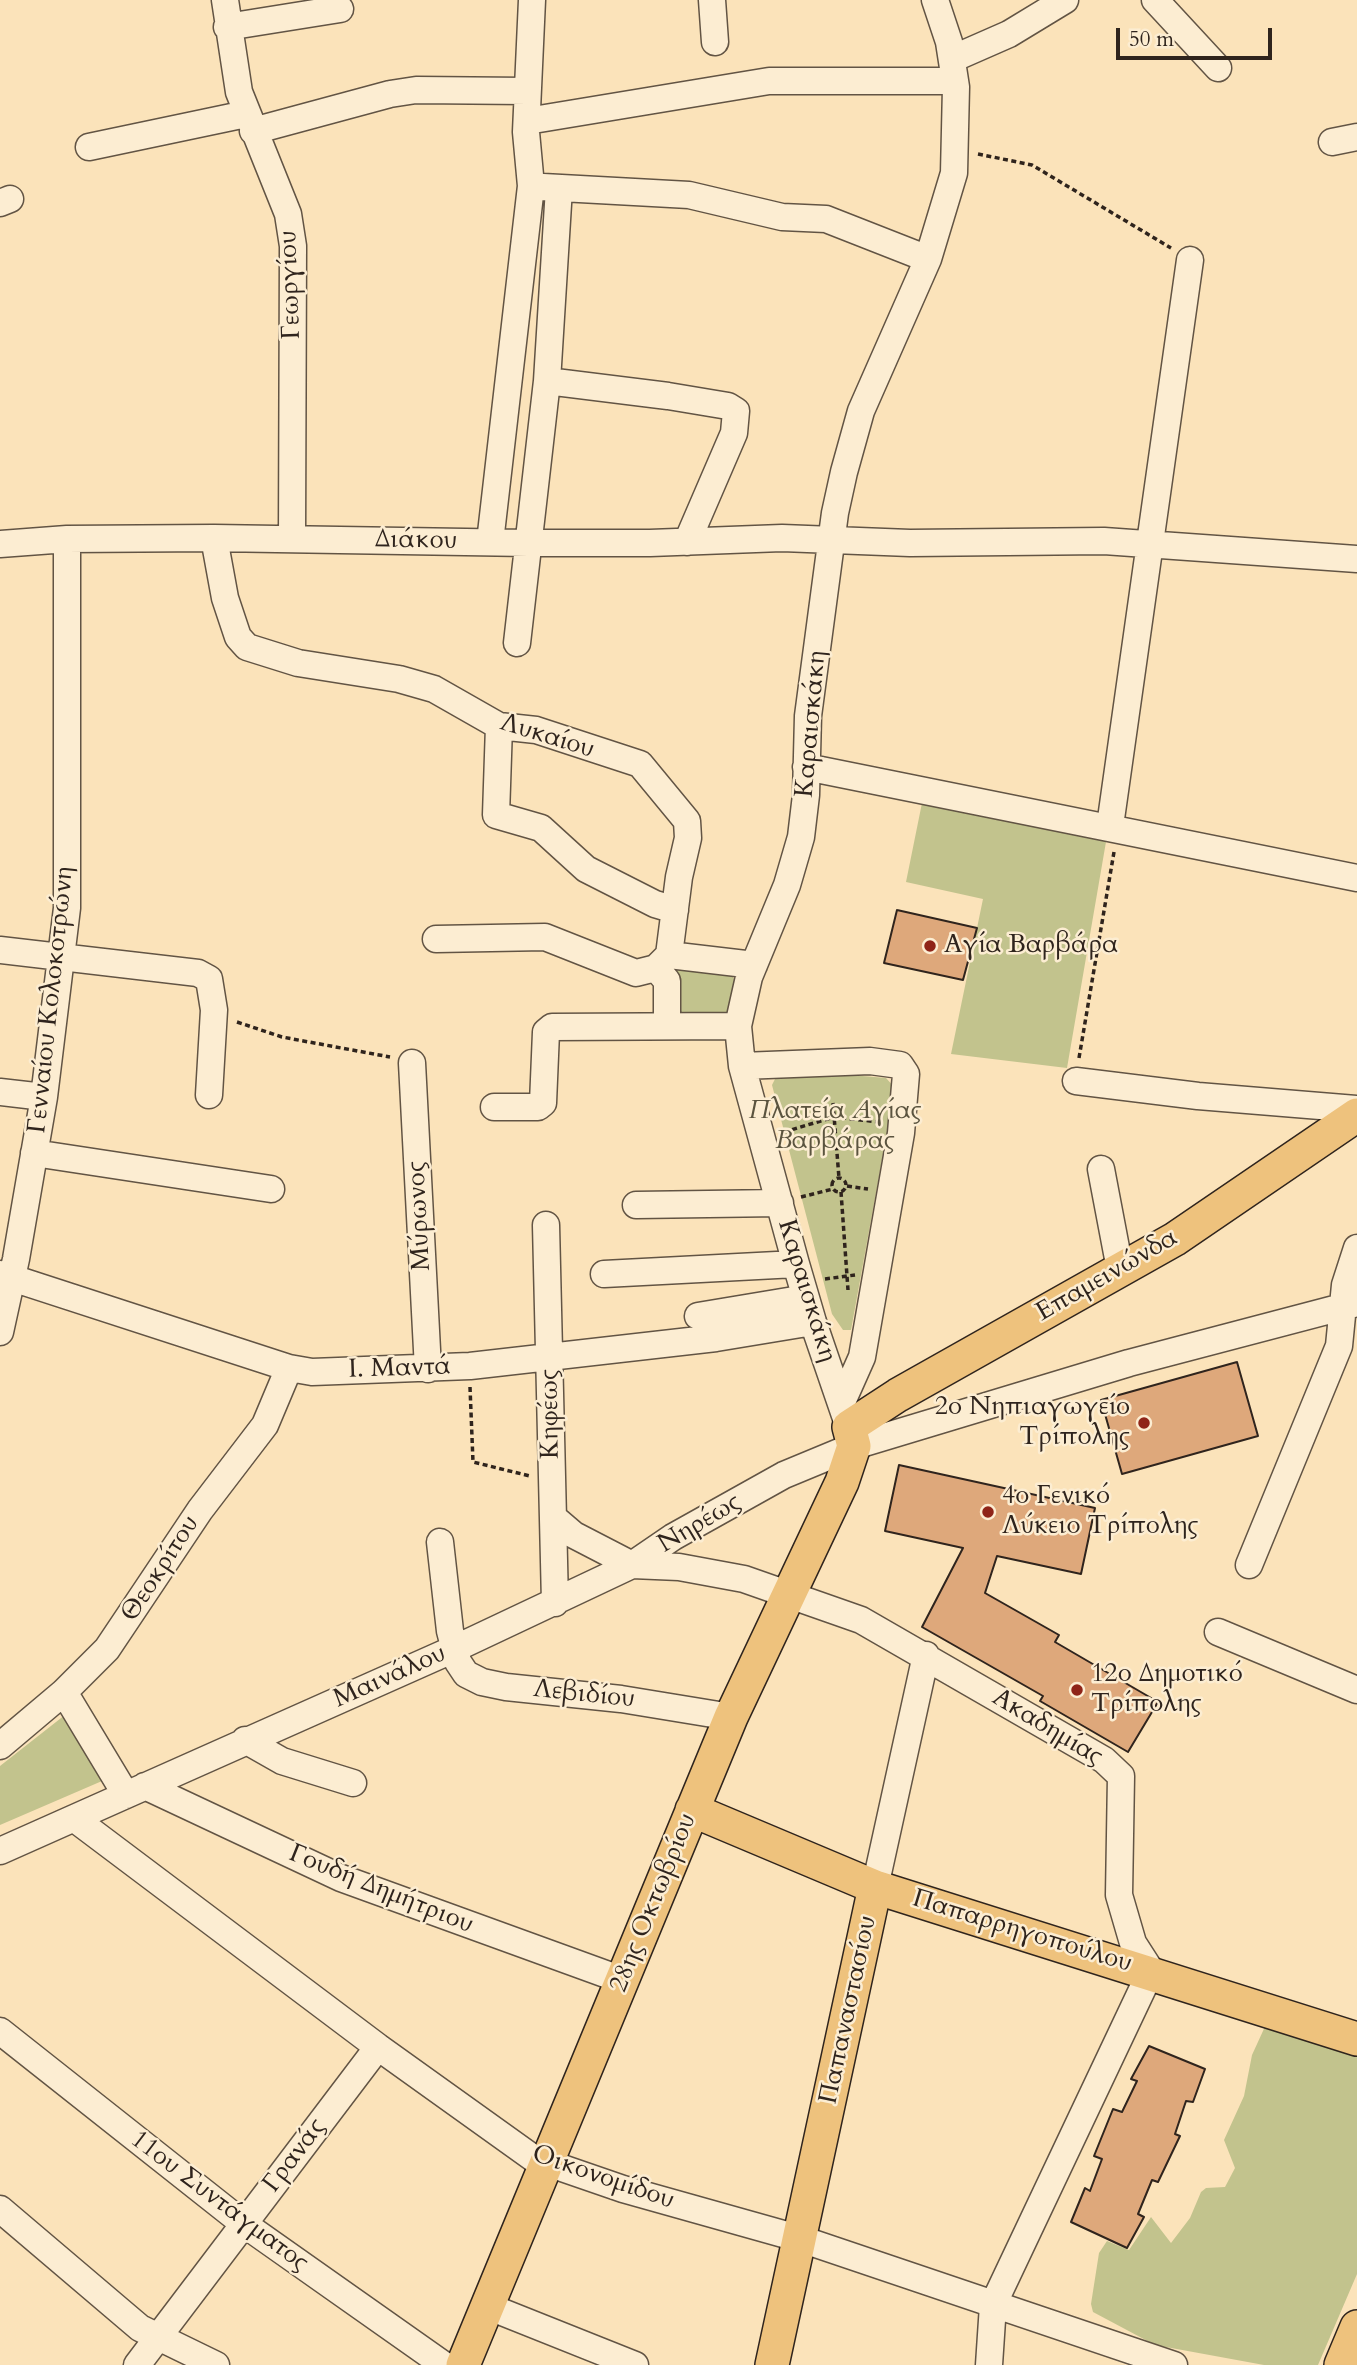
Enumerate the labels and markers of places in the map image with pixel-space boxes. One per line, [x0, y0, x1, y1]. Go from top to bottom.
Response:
place label: Αγία Βαρβάρα [944, 930, 1118, 962]
marker: Αγία Βαρβάρα [922, 938, 938, 954]
place label: 2ο Νηπιαγωγείο Τρίπολης [935, 1392, 1130, 1454]
marker: 2ο Νηπιαγωγείο Τρίπολης [1136, 1415, 1152, 1431]
place label: 4ο Γενικό Λύκειο Τρίπολης [1002, 1481, 1198, 1542]
marker: 4ο Γενικό Λύκειο Τρίπολης [980, 1504, 996, 1520]
place label: 12ο Δημοτικό Τρίπολης [1091, 1659, 1243, 1720]
marker: 12ο Δημοτικό Τρίπολης [1069, 1682, 1085, 1698]

